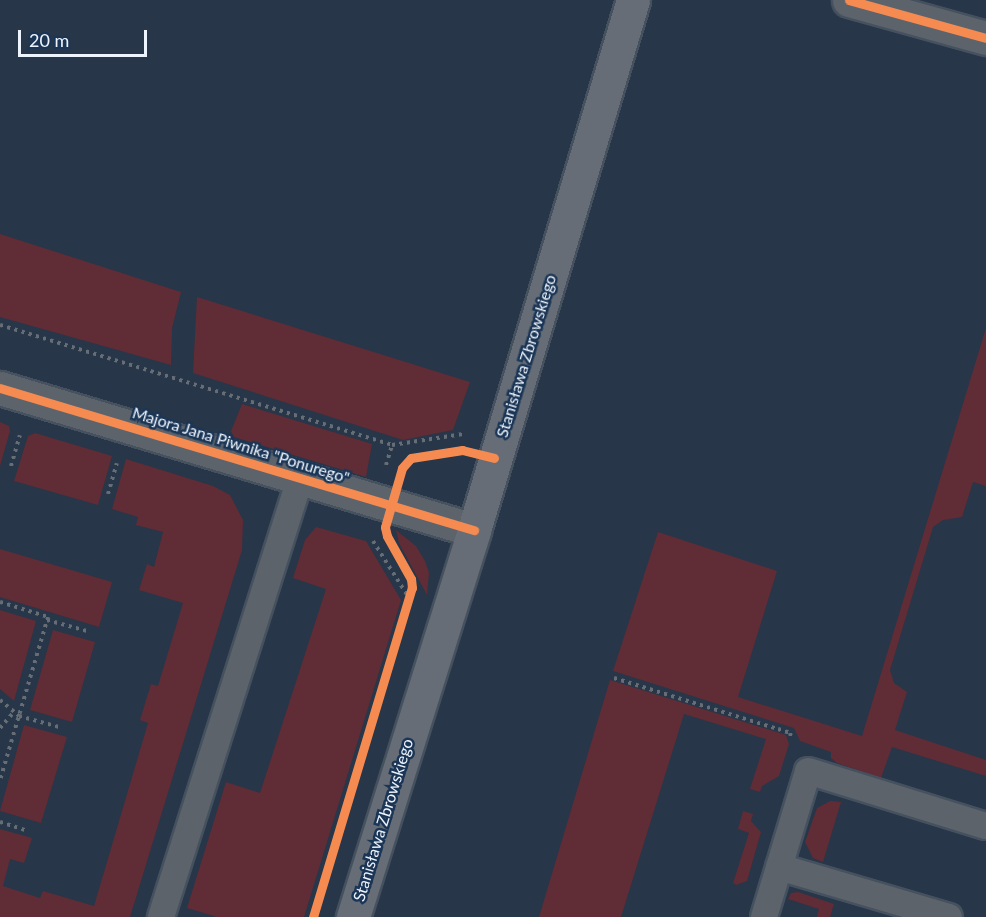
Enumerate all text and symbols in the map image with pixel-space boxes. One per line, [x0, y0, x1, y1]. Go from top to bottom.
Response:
scale bar [21, 18, 150, 56]
text: 20 m [29, 29, 69, 51]
street label: Stanisława Zbrowskiego [492, 272, 560, 440]
street label: Majora Jana Piwnika "Ponurego" [130, 403, 352, 487]
street label: Stanisława Zbrowskiego [349, 736, 417, 904]

